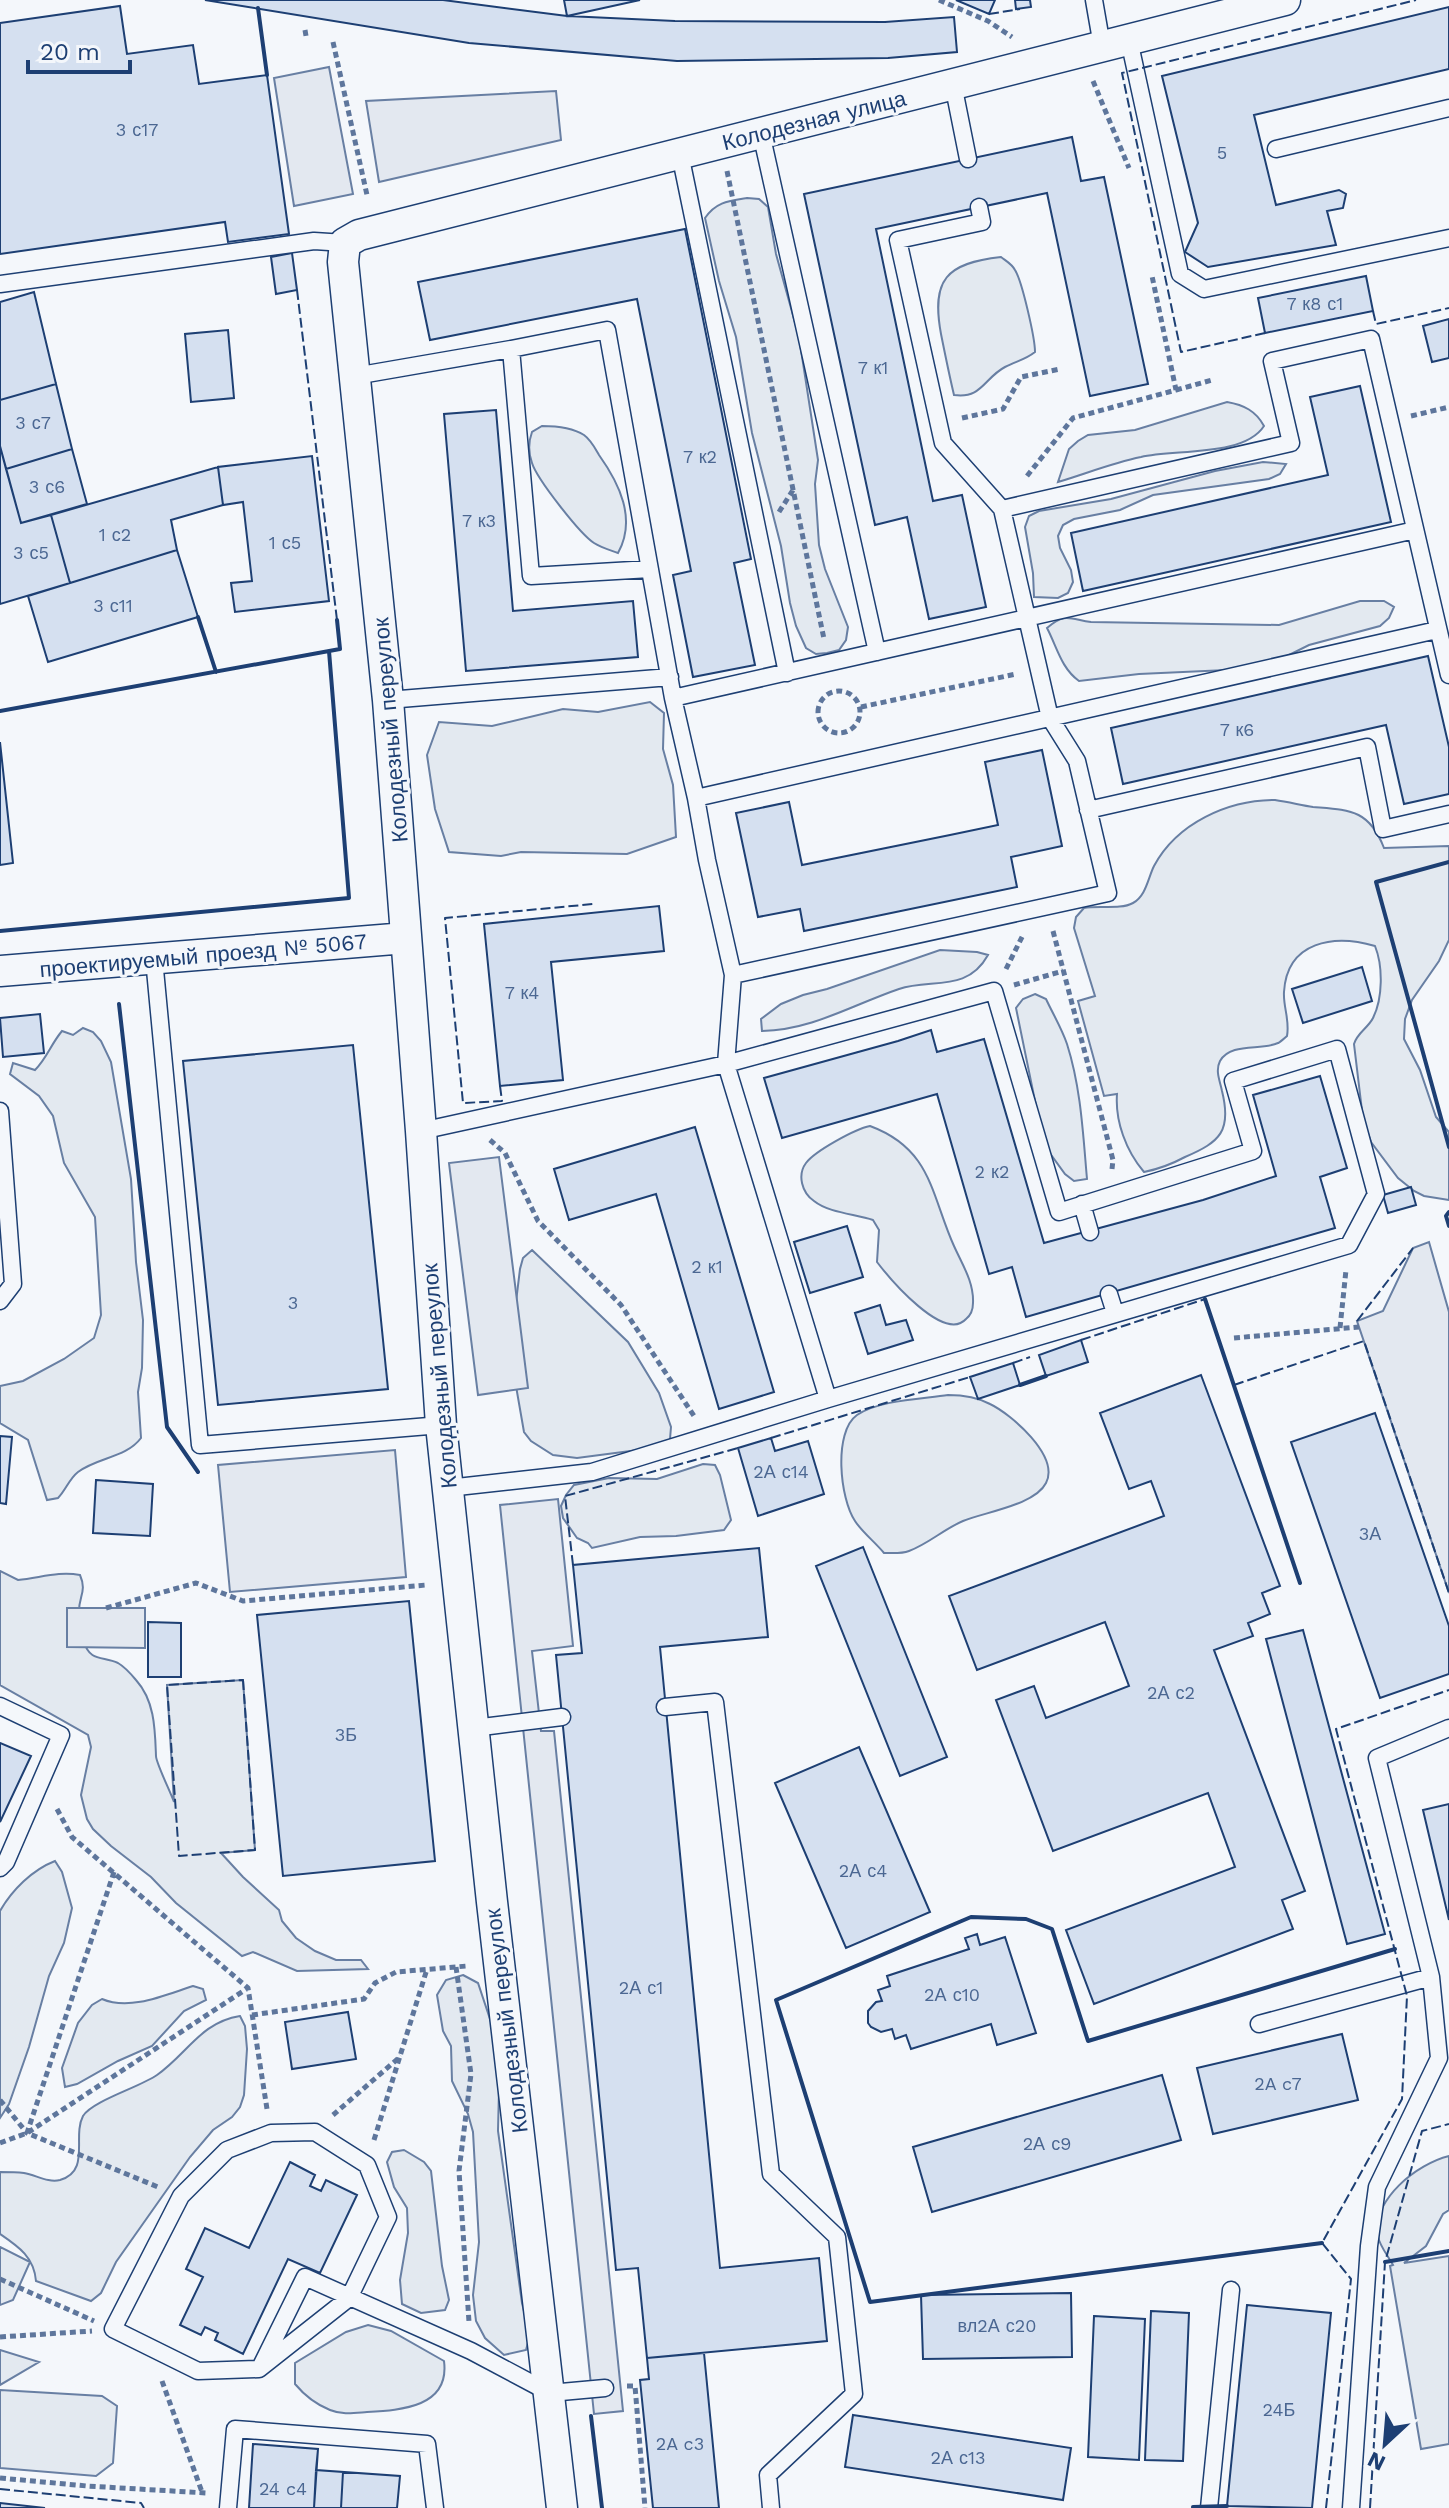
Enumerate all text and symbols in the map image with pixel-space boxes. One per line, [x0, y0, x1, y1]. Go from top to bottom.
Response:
scale bar [28, 24, 130, 74]
text: 20 m [40, 38, 100, 66]
street label: Колодезная улица [720, 85, 909, 155]
house number: 3 с17 [116, 119, 158, 140]
house number: 5 [1217, 142, 1227, 163]
house number: 7 к8 с1 [1287, 293, 1343, 314]
house number: 7 к1 [858, 357, 888, 378]
house number: 3 с7 [15, 412, 51, 433]
house number: 7 к2 [683, 446, 717, 467]
house number: 3 с6 [29, 476, 65, 497]
house number: 7 к3 [462, 510, 496, 531]
house number: 1 с2 [99, 524, 131, 545]
house number: 1 с5 [269, 532, 301, 553]
house number: 3 с5 [13, 542, 49, 563]
house number: 3 с11 [93, 595, 133, 616]
street label: Колодезный переулок [368, 616, 413, 843]
house number: 7 к6 [1220, 719, 1254, 740]
street label: проектируемый проезд № 5067 [38, 929, 368, 982]
house number: 7 к4 [505, 982, 539, 1003]
house number: 2 к2 [974, 1161, 1010, 1182]
house number: 2 к1 [691, 1256, 723, 1277]
street label: Колодезный переулок [417, 1262, 462, 1489]
house number: 3 [288, 1292, 298, 1313]
house number: 2А с14 [753, 1461, 809, 1482]
house number: 3А [1359, 1523, 1381, 1544]
house number: 2А с2 [1147, 1682, 1195, 1703]
house number: 3Б [335, 1724, 357, 1745]
house number: 2А с4 [839, 1860, 887, 1881]
street label: Колодезный переулок [480, 1907, 533, 2134]
house number: 2А с1 [619, 1977, 663, 1998]
house number: 2А с10 [924, 1984, 980, 2005]
house number: 2A c7 [1254, 2073, 1302, 2094]
house number: 2А с9 [1023, 2133, 1071, 2154]
house number: вл2А с20 [958, 2315, 1036, 2336]
house number: 24Б [1263, 2399, 1295, 2420]
north arrow [1345, 2404, 1425, 2484]
house number: 2A c3 [656, 2433, 704, 2454]
house number: 2А с13 [930, 2447, 986, 2468]
text: N [1364, 2447, 1389, 2476]
house number: 24 c4 [259, 2478, 307, 2499]

